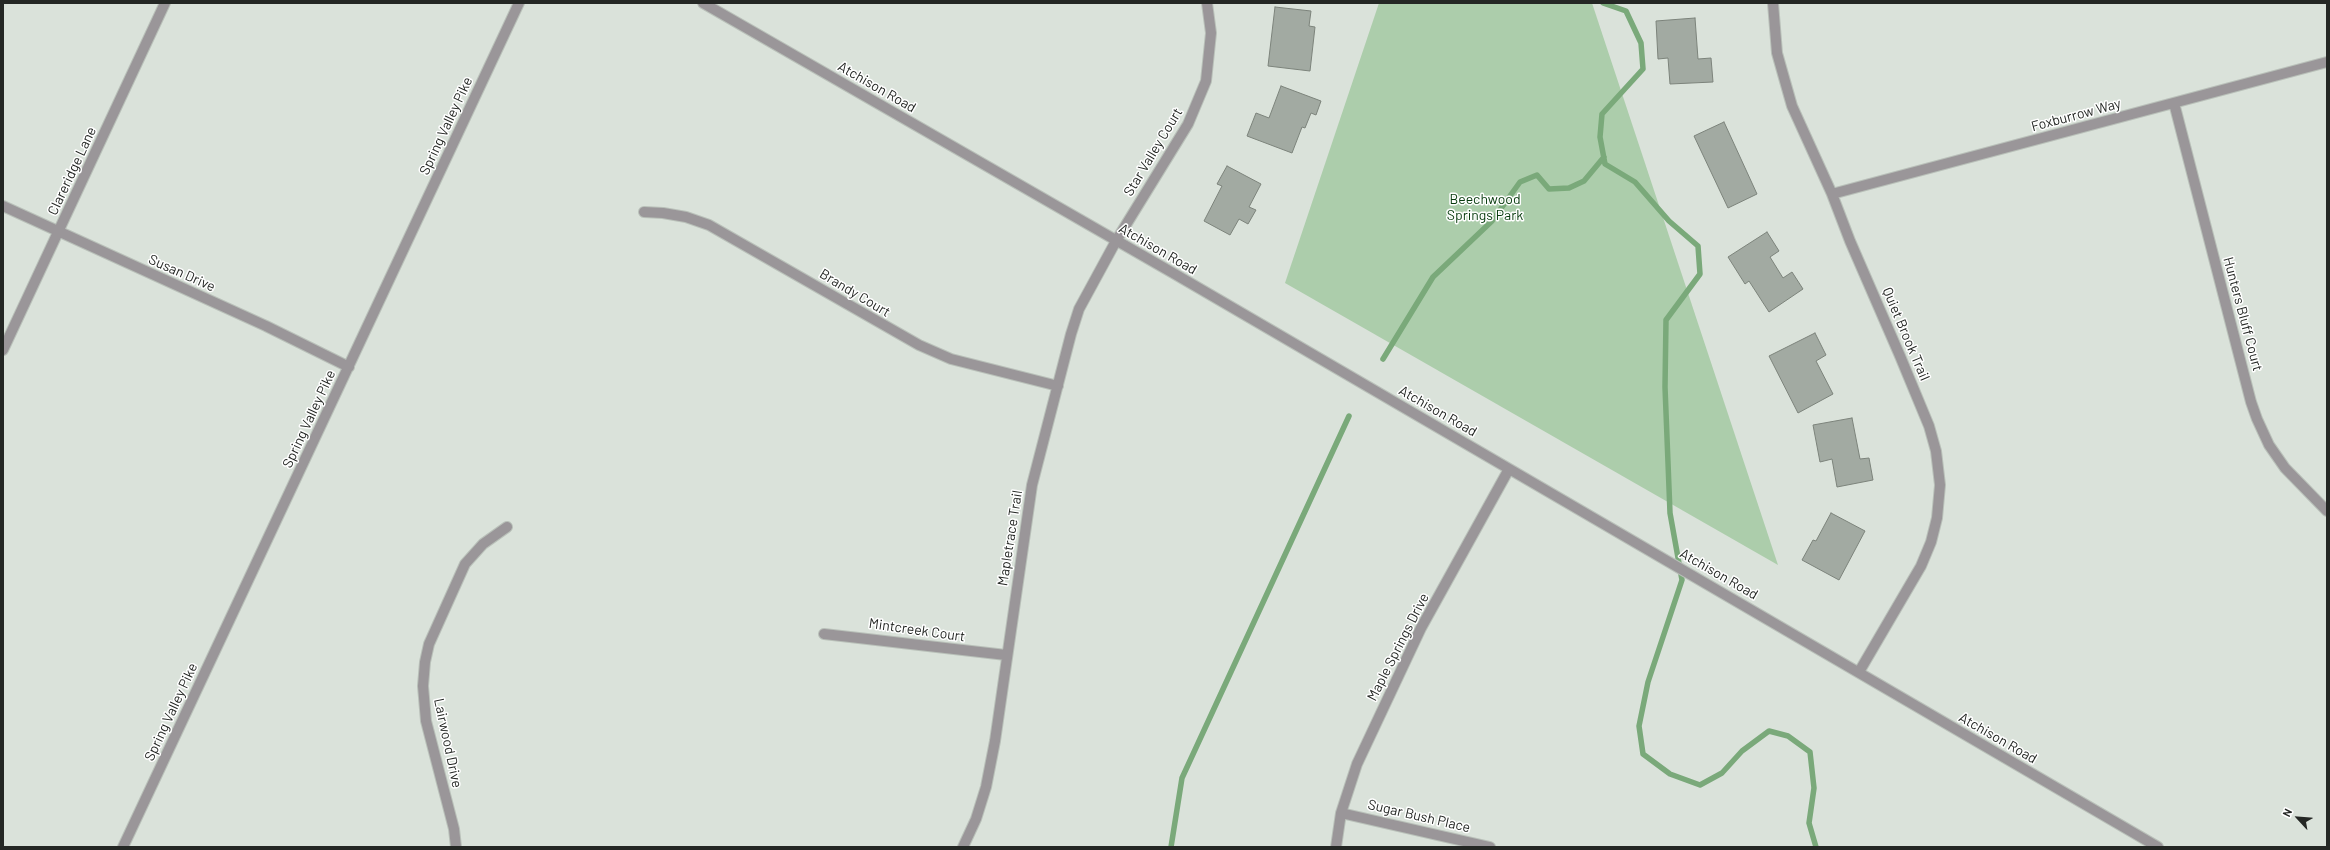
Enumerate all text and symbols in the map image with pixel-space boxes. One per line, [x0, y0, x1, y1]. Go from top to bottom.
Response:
street label: Atchison Road [835, 58, 919, 116]
street label: Spring Valley Pike [416, 74, 476, 178]
street label: Foxburrow Way [2029, 95, 2123, 135]
street label: Star Valley Court [1120, 105, 1186, 199]
street label: Clareridge Lane [44, 124, 100, 218]
park label: Beechwood Springs Park [1447, 191, 1523, 224]
street label: Atchison Road [1116, 220, 1200, 278]
street label: Susan Drive [146, 251, 218, 295]
street label: Hunters Bluff Court [2220, 255, 2266, 373]
street label: Brandy Court [817, 265, 893, 321]
street label: Quiet Brook Trail [1879, 285, 1933, 383]
street label: Spring Valley Pike [279, 367, 339, 471]
street label: Atchison Road [1396, 382, 1480, 440]
street label: Mapletrace Trail [994, 489, 1026, 587]
street label: Atchison Road [1677, 545, 1761, 603]
street label: Maple Springs Drive [1364, 590, 1432, 704]
street label: Mintcreek Court [868, 615, 966, 645]
street label: Spring Valley Pike [141, 660, 201, 764]
street label: Lairwood Drive [430, 697, 466, 789]
street label: Atchison Road [1956, 709, 2040, 767]
street label: Sugar Bush Place [1366, 796, 1472, 836]
north arrow [2278, 798, 2318, 838]
text: N [2279, 806, 2294, 819]

